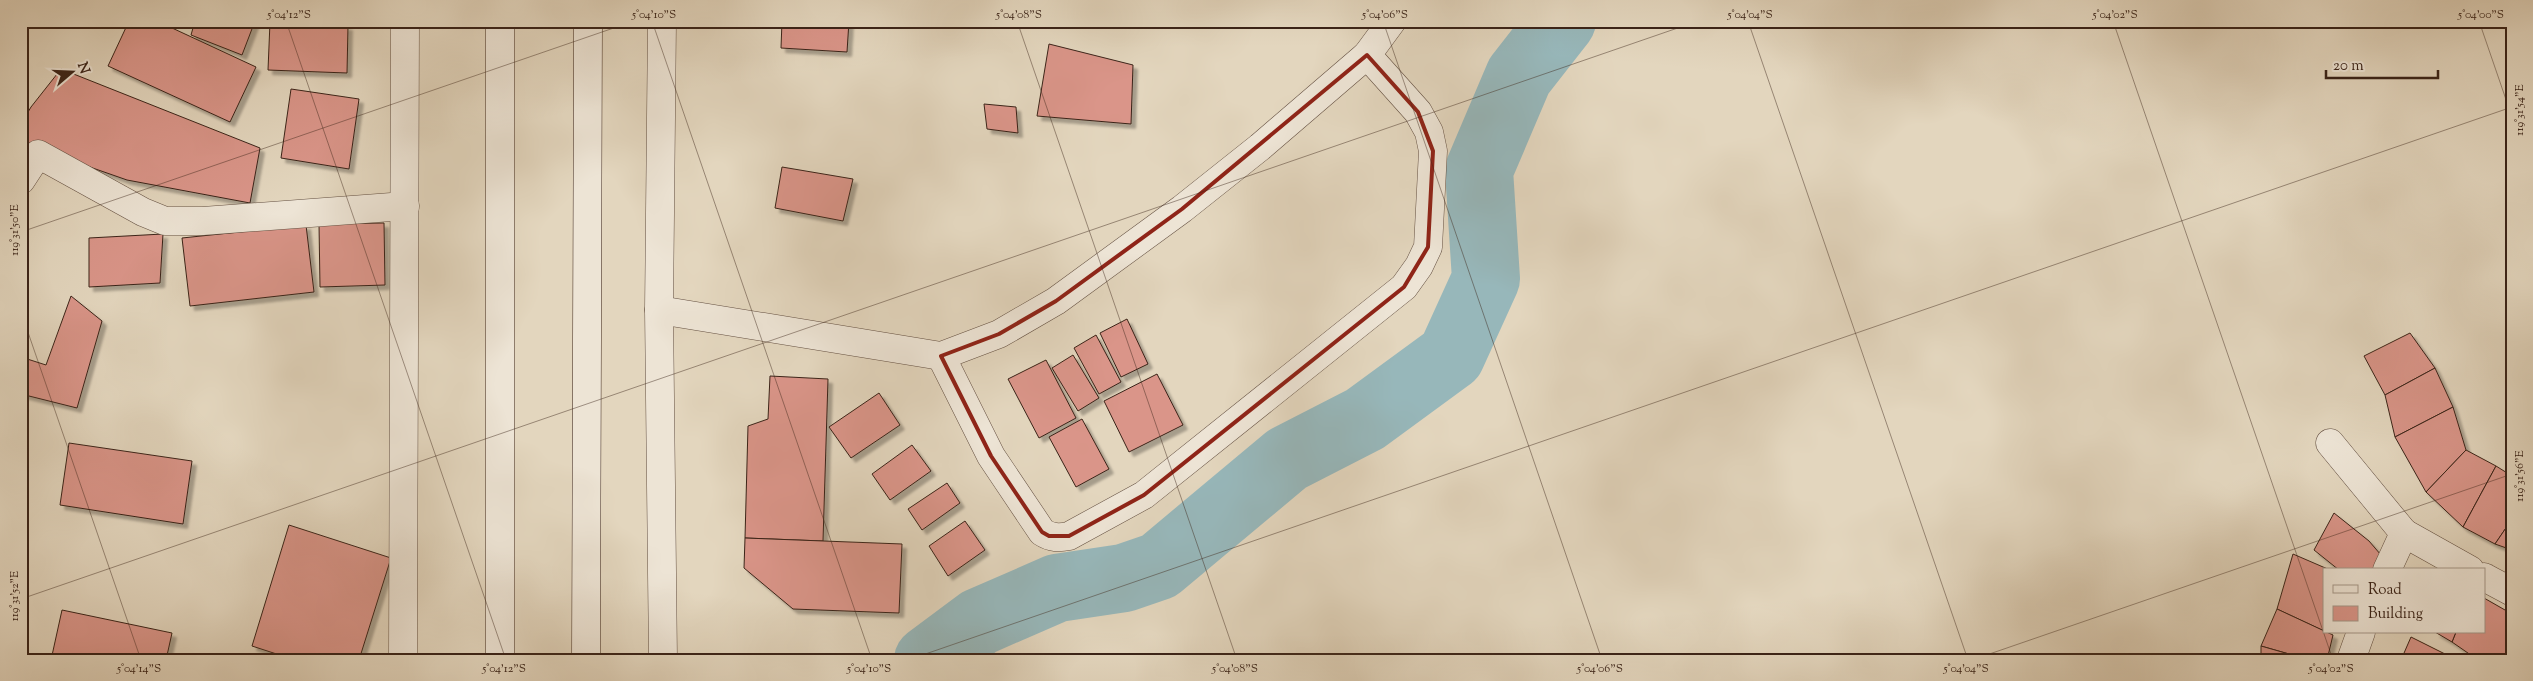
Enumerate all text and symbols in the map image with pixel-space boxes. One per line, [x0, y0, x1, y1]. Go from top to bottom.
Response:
text: 5°04'12"S [266, 6, 311, 24]
text: 5°04'10"S [631, 6, 676, 24]
text: 5°04'08"S [995, 6, 1042, 24]
text: 5°04'06"S [1361, 6, 1408, 24]
text: 5°04'04"S [1726, 6, 1773, 24]
text: 5°04'02"S [2091, 6, 2138, 24]
text: 5°04'00"S [2457, 6, 2504, 24]
north arrow [48, 48, 98, 98]
scale bar [2326, 48, 2438, 80]
text: 20 m [2333, 56, 2364, 77]
text: N [71, 60, 94, 77]
text: 119°31'54"E [2511, 84, 2529, 136]
text: 119°31'50"E [6, 204, 24, 256]
text: 119°31'56"E [2511, 450, 2529, 502]
legend [2323, 568, 2486, 634]
text: 119°31'52"E [6, 570, 24, 621]
text: Road [2368, 580, 2402, 601]
text: Building [2368, 604, 2423, 625]
text: 5°04'14"S [116, 660, 161, 678]
text: 5°04'12"S [481, 660, 526, 678]
text: 5°04'10"S [846, 660, 891, 678]
text: 5°04'08"S [1211, 660, 1258, 678]
text: 5°04'06"S [1576, 660, 1623, 678]
text: 5°04'04"S [1942, 660, 1989, 678]
text: 5°04'02"S [2307, 660, 2354, 678]

